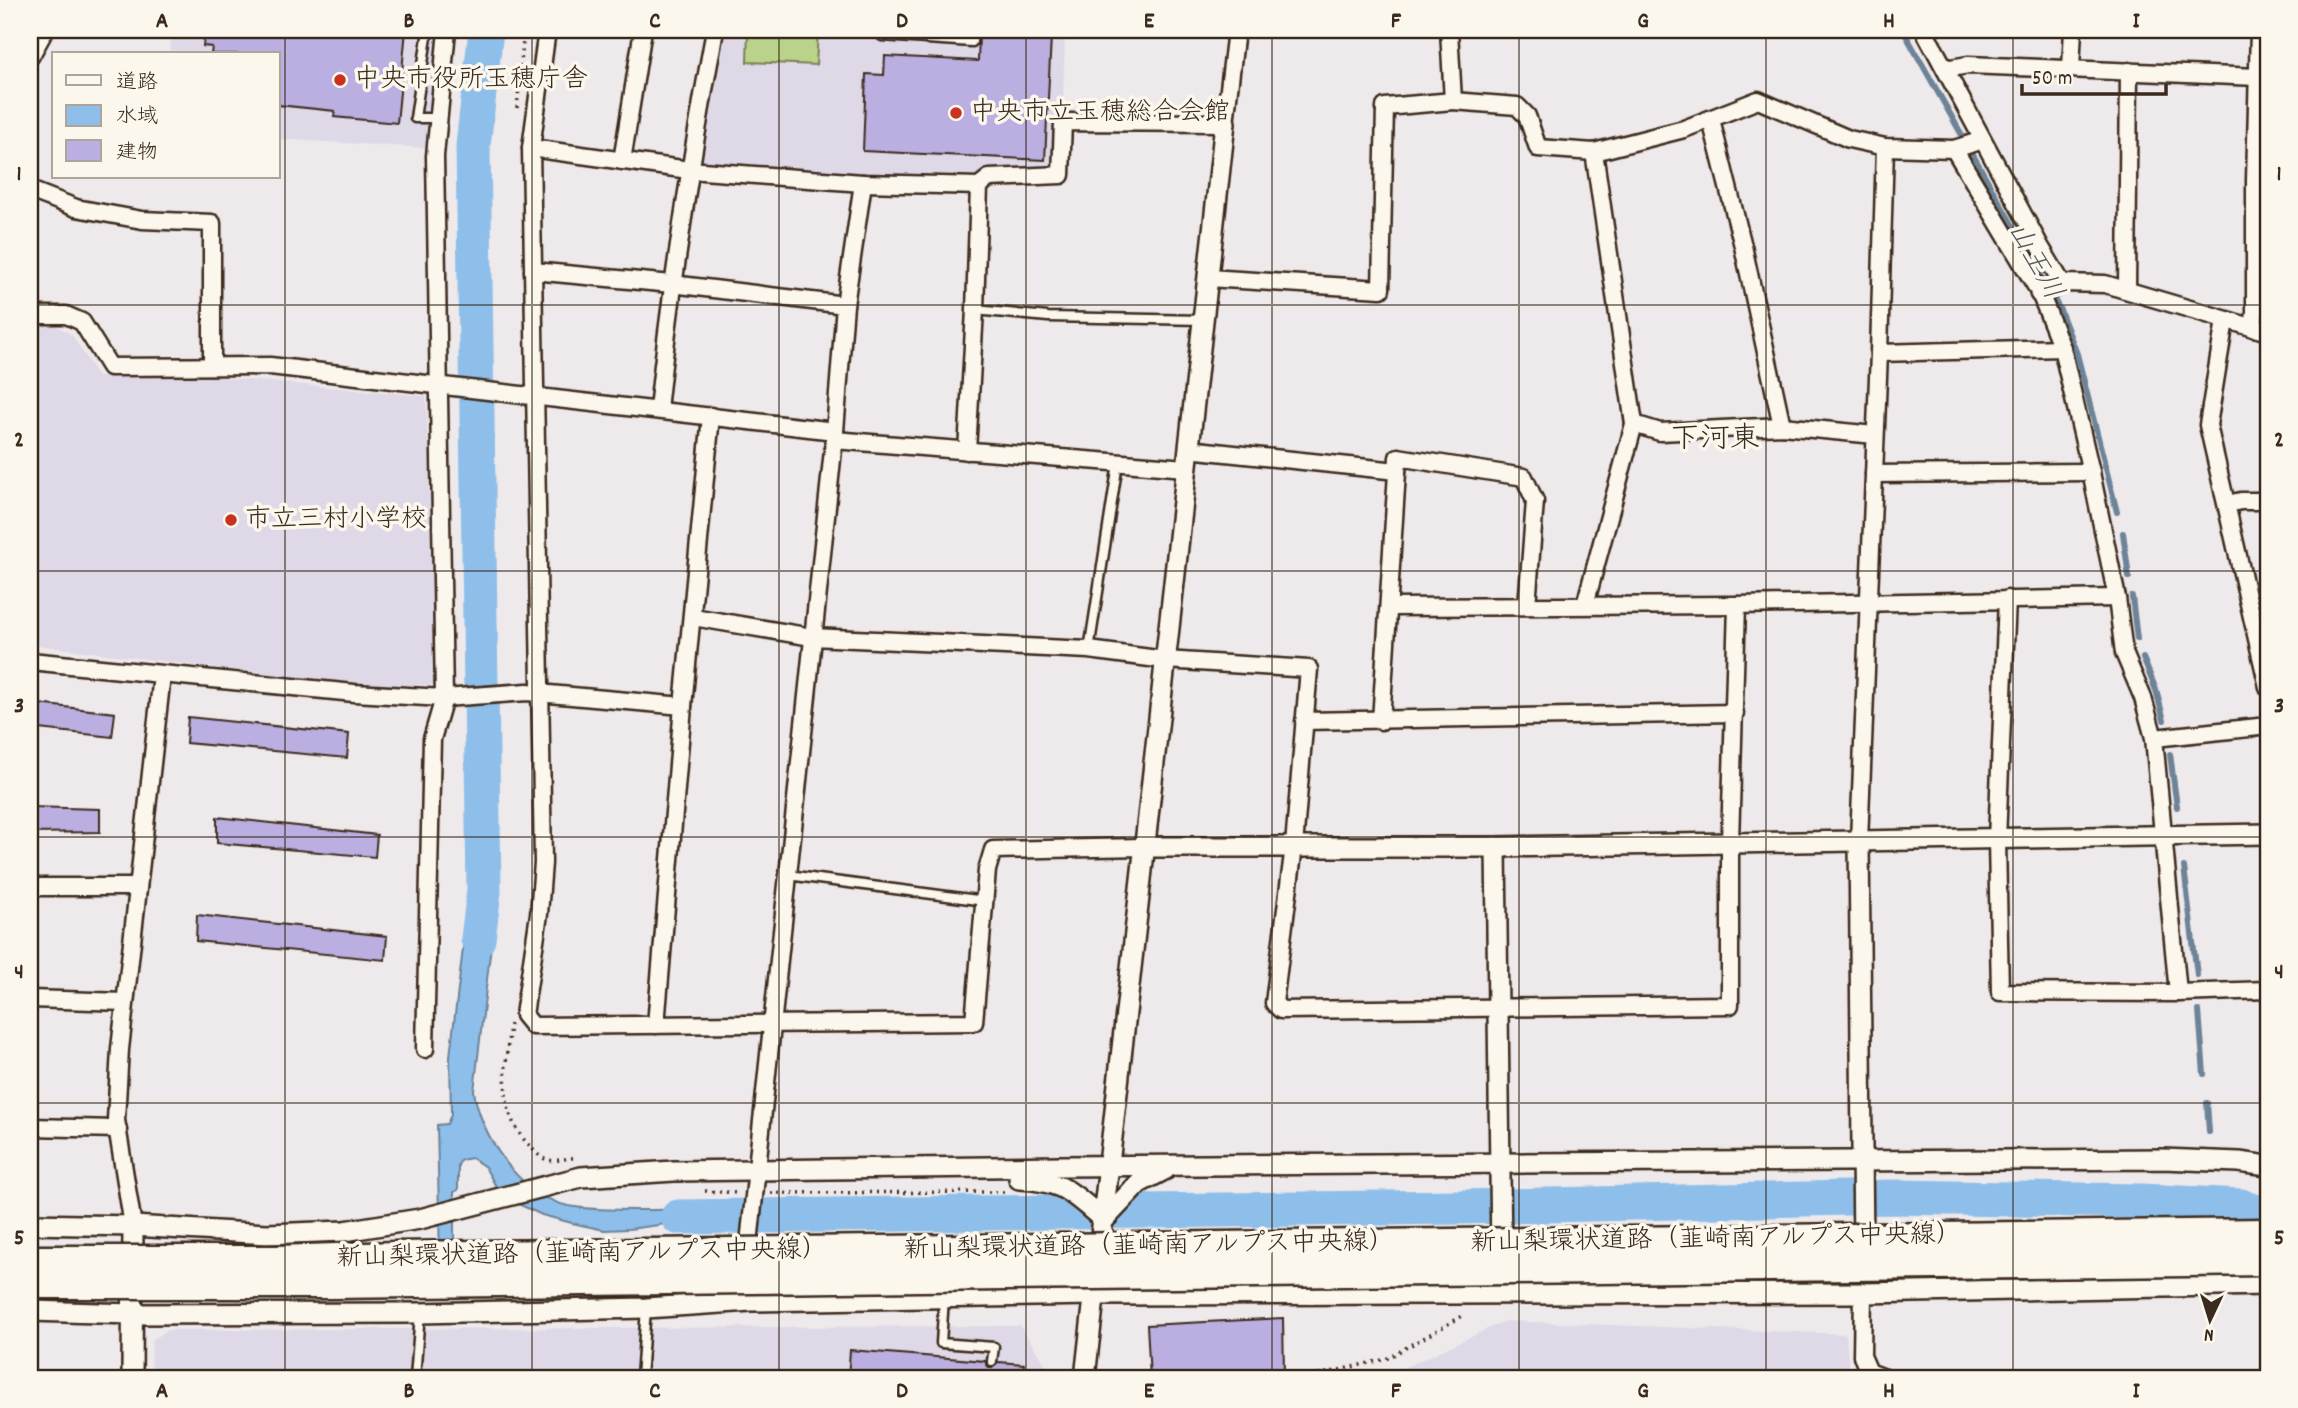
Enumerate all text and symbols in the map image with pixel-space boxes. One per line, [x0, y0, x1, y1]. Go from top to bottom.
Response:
text: A [156, 6, 168, 39]
text: B [404, 6, 415, 39]
text: C [649, 6, 661, 39]
text: D [896, 6, 908, 39]
text: E [1144, 6, 1155, 39]
text: F [1391, 6, 1402, 39]
text: G [1637, 6, 1649, 39]
text: H [1883, 6, 1895, 39]
text: I [2132, 6, 2140, 39]
legend [52, 52, 280, 178]
scale bar [2022, 52, 2165, 96]
place label: 中央市役所玉穂庁舎 [354, 62, 588, 99]
text: 50 m [2032, 65, 2072, 95]
text: 道路 [116, 69, 158, 99]
marker: 中央市役所玉穂庁舎 [332, 72, 348, 88]
place label: 中央市立玉穂総合会館 [970, 95, 1230, 132]
text: 水域 [116, 103, 158, 133]
marker: 中央市立玉穂総合会館 [948, 105, 964, 121]
text: 建物 [116, 139, 158, 169]
text: 1 [16, 159, 22, 192]
text: 1 [2276, 159, 2282, 192]
water label: 山王川 [1995, 216, 2071, 308]
district label: 下河東 [1670, 420, 1760, 463]
text: 2 [14, 425, 24, 458]
text: 2 [2274, 425, 2284, 458]
place label: 市立三村小学校 [245, 502, 427, 539]
marker: 市立三村小学校 [223, 512, 239, 528]
text: 3 [14, 691, 24, 724]
text: 3 [2274, 691, 2284, 724]
text: 4 [14, 957, 24, 990]
text: 4 [2274, 957, 2284, 990]
street label: 新山梨環状道路（韮崎南アルプス中央線） [1470, 1217, 1962, 1263]
text: 5 [14, 1223, 24, 1256]
text: 5 [2274, 1223, 2284, 1256]
street label: 新山梨環状道路（韮崎南アルプス中央線） [903, 1224, 1395, 1270]
street label: 新山梨環状道路（韮崎南アルプス中央線） [336, 1232, 828, 1278]
north arrow [2176, 1286, 2246, 1356]
text: N [2203, 1320, 2215, 1347]
text: A [156, 1376, 168, 1408]
text: B [404, 1376, 415, 1408]
text: C [649, 1376, 661, 1408]
text: D [896, 1376, 908, 1408]
text: E [1144, 1376, 1155, 1408]
text: F [1391, 1376, 1402, 1408]
text: G [1637, 1376, 1649, 1408]
text: H [1883, 1376, 1895, 1408]
text: I [2132, 1376, 2140, 1408]

